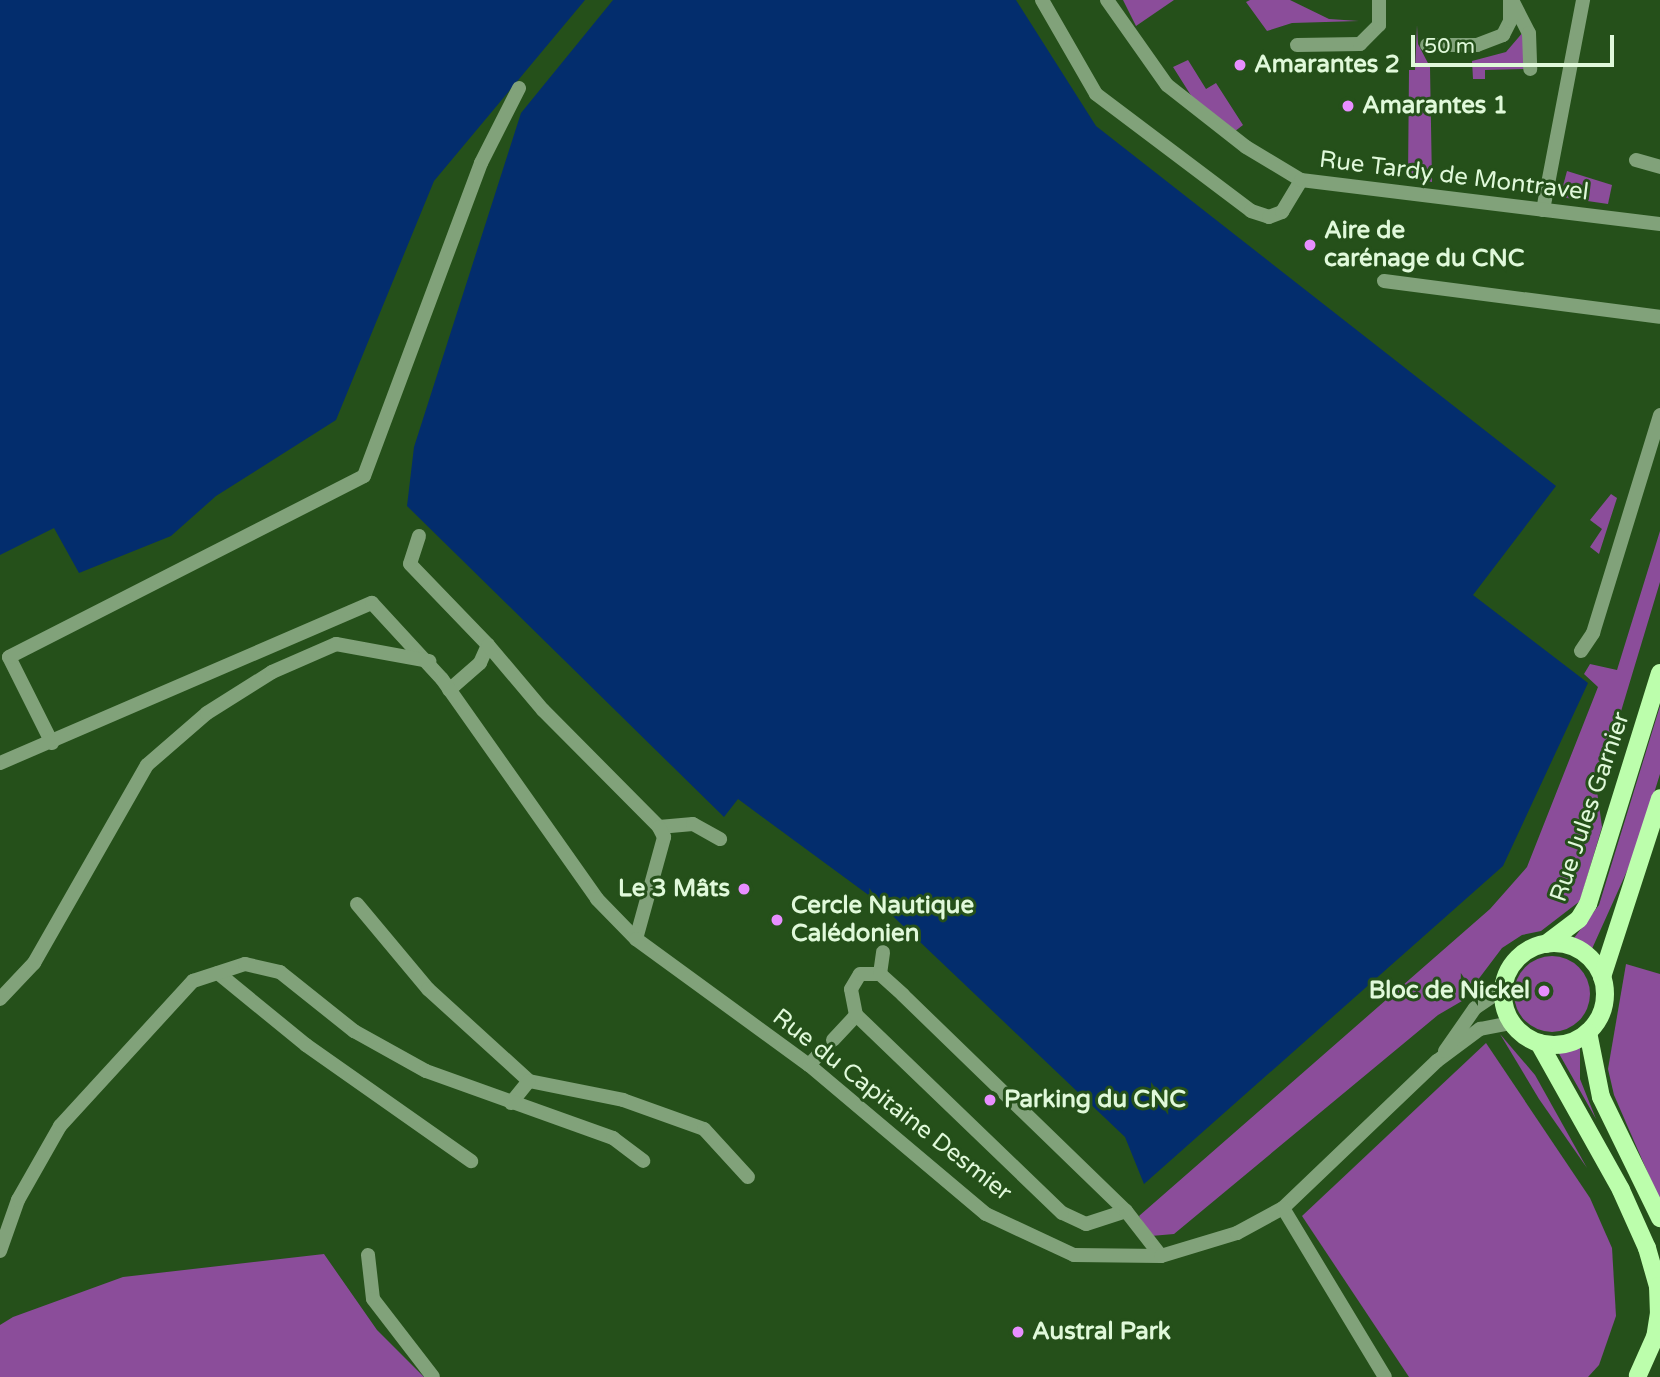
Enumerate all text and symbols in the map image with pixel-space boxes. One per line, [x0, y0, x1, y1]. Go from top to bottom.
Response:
scale bar [1415, 21, 1618, 65]
text: 50 m [1424, 34, 1475, 59]
place label: Amarantes 2 [1254, 51, 1400, 79]
marker: Amarantes 2 [1232, 57, 1248, 73]
place label: Amarantes 1 [1362, 92, 1508, 120]
marker: Amarantes 1 [1340, 98, 1356, 114]
street label: Rue Tardy de Montravel [1318, 145, 1590, 207]
place label: Aire de carénage du CNC [1324, 217, 1524, 273]
marker: Aire de carénage du CNC [1302, 237, 1318, 253]
street label: Rue Jules Garnier [1544, 708, 1636, 906]
place label: Le 3 Mâts [618, 875, 730, 903]
marker: Le 3 Mâts [736, 881, 752, 897]
place label: Cercle Nautique Calédonien [791, 892, 974, 948]
marker: Cercle Nautique Calédonien [769, 912, 785, 928]
place label: Bloc de Nickel [1369, 977, 1530, 1005]
marker: Bloc de Nickel [1536, 983, 1552, 999]
street label: Rue du Capitaine Desmier [767, 1003, 1017, 1207]
place label: Parking du CNC [1004, 1086, 1186, 1114]
marker: Parking du CNC [982, 1092, 998, 1108]
place label: Austral Park [1032, 1318, 1171, 1346]
marker: Austral Park [1010, 1324, 1026, 1340]

